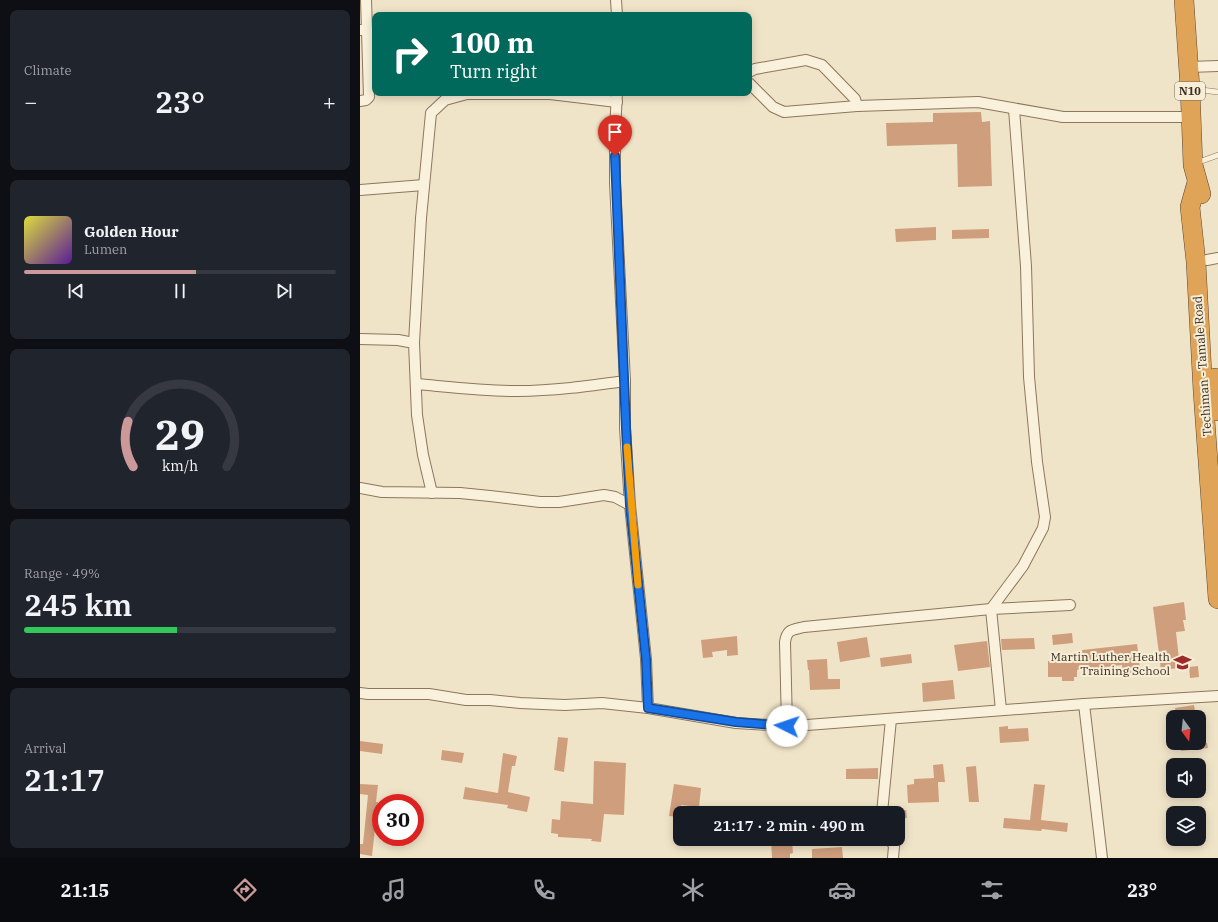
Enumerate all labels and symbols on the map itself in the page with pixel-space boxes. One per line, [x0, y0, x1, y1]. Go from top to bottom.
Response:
road number: N10 [1175, 82, 1205, 100]
pin [598, 115, 632, 156]
street label: Techiman - Tamale Road [1190, 295, 1214, 437]
place label: Martin Luther Health Training School [1051, 649, 1170, 678]
school or university icon: Martin Luther Health Training School [1173, 653, 1193, 673]
position arrow [766, 705, 808, 747]
north arrow [1166, 710, 1206, 750]
speed limit sign: 30 [372, 794, 424, 846]

